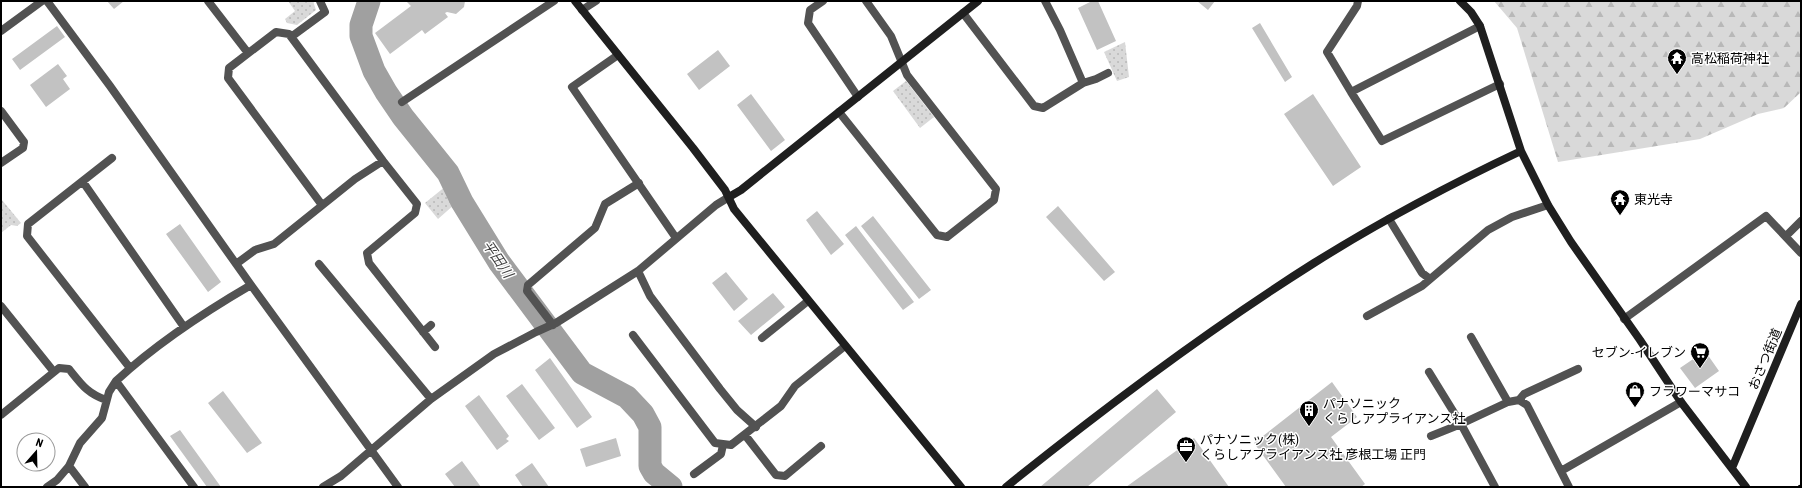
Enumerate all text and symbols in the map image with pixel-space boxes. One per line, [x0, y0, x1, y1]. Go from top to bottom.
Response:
temple icon: 高松稲荷神社 [1666, 47, 1688, 75]
place label: 高松稲荷神社 [1691, 51, 1769, 66]
temple icon: 東光寺 [1609, 188, 1631, 216]
place label: 東光寺 [1634, 192, 1673, 207]
water label: 平田川 [480, 237, 517, 283]
street label: おさつ街道 [1745, 326, 1785, 392]
supermarket icon: セブン-イレブン [1689, 341, 1711, 369]
place label: セブン-イレブン [1592, 345, 1686, 360]
shop icon: フラワーマサコ [1624, 380, 1646, 408]
place label: フラワーマサコ [1649, 384, 1740, 399]
place label: パナソニック くらしアプライアンス社 [1323, 396, 1465, 426]
building icon: パナソニック くらしアプライアンス社 [1298, 399, 1320, 427]
north arrow [16, 432, 56, 472]
place label: パナソニック(株) くらしアプライアンス社 彦根工場 正門 [1200, 432, 1426, 462]
office icon: パナソニック(株) くらしアプライアンス社 彦根工場 正門 [1175, 435, 1197, 463]
text: N [34, 436, 45, 450]

